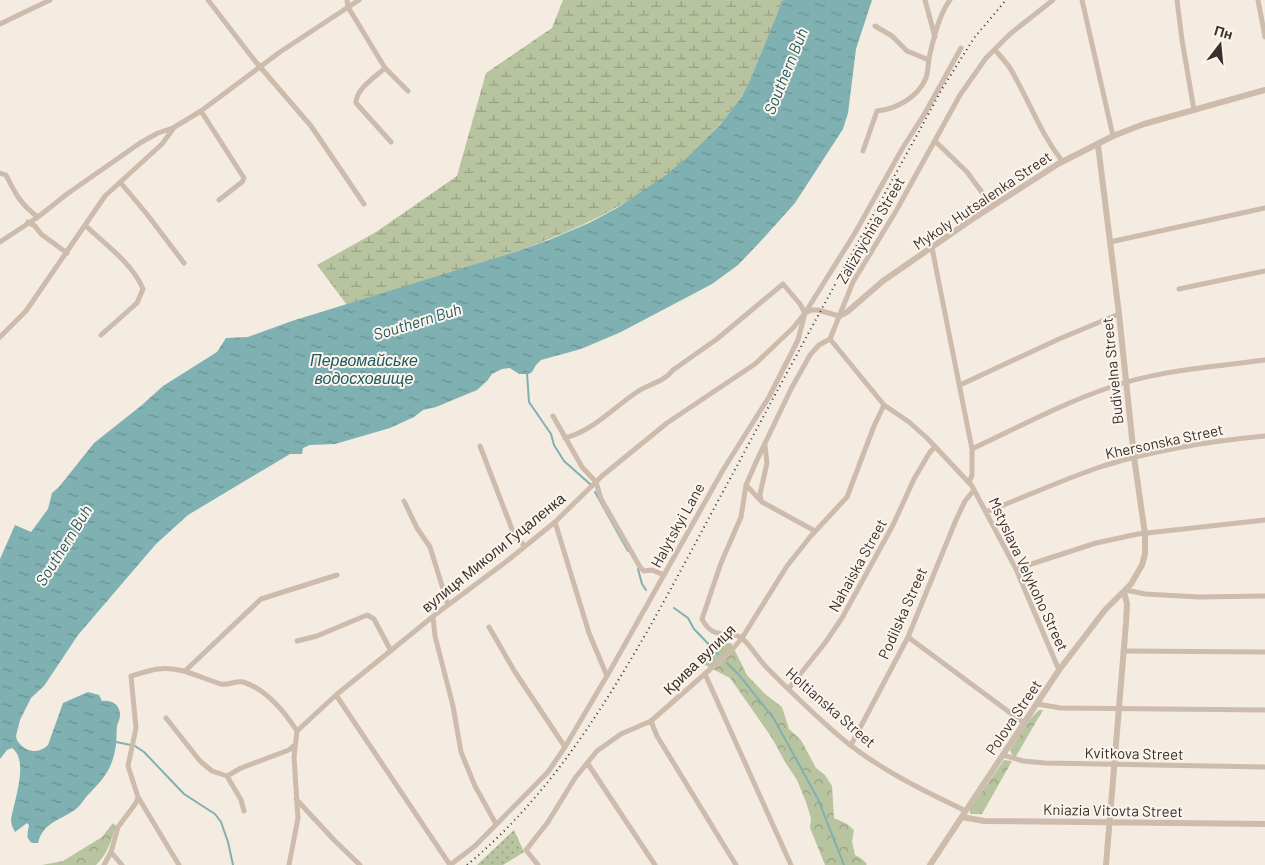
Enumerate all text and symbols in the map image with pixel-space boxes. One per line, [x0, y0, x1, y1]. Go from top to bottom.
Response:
north arrow [1195, 20, 1245, 70]
text: Пн [1212, 21, 1235, 43]
water label: Southern Buh [759, 25, 811, 117]
street label: Mykoly Hutsalenka Street [909, 147, 1055, 253]
street label: Zaliznychna Street [832, 174, 908, 286]
water label: Southern Buh [371, 299, 463, 343]
street label: Budivelna Street [1097, 317, 1127, 425]
water label: Первомайське водосховище [310, 350, 418, 387]
street label: Khersonska Street [1103, 420, 1225, 462]
street label: Halytskyi Lane [646, 480, 708, 570]
street label: вулиця Миколи Гуцаленка [418, 488, 569, 616]
street label: Mstyslava Velykoho Street [985, 494, 1073, 654]
water label: Southern Buh [31, 501, 95, 589]
street label: Nahaiska Street [824, 515, 890, 615]
street label: Podilska Street [874, 564, 930, 662]
street label: Крива вулиця [659, 620, 739, 698]
street label: Holtianska Street [783, 663, 879, 751]
street label: Polova Street [981, 676, 1045, 758]
street label: Kvitkova Street [1084, 743, 1184, 763]
street label: Kniazia Vitovta Street [1043, 800, 1183, 820]

